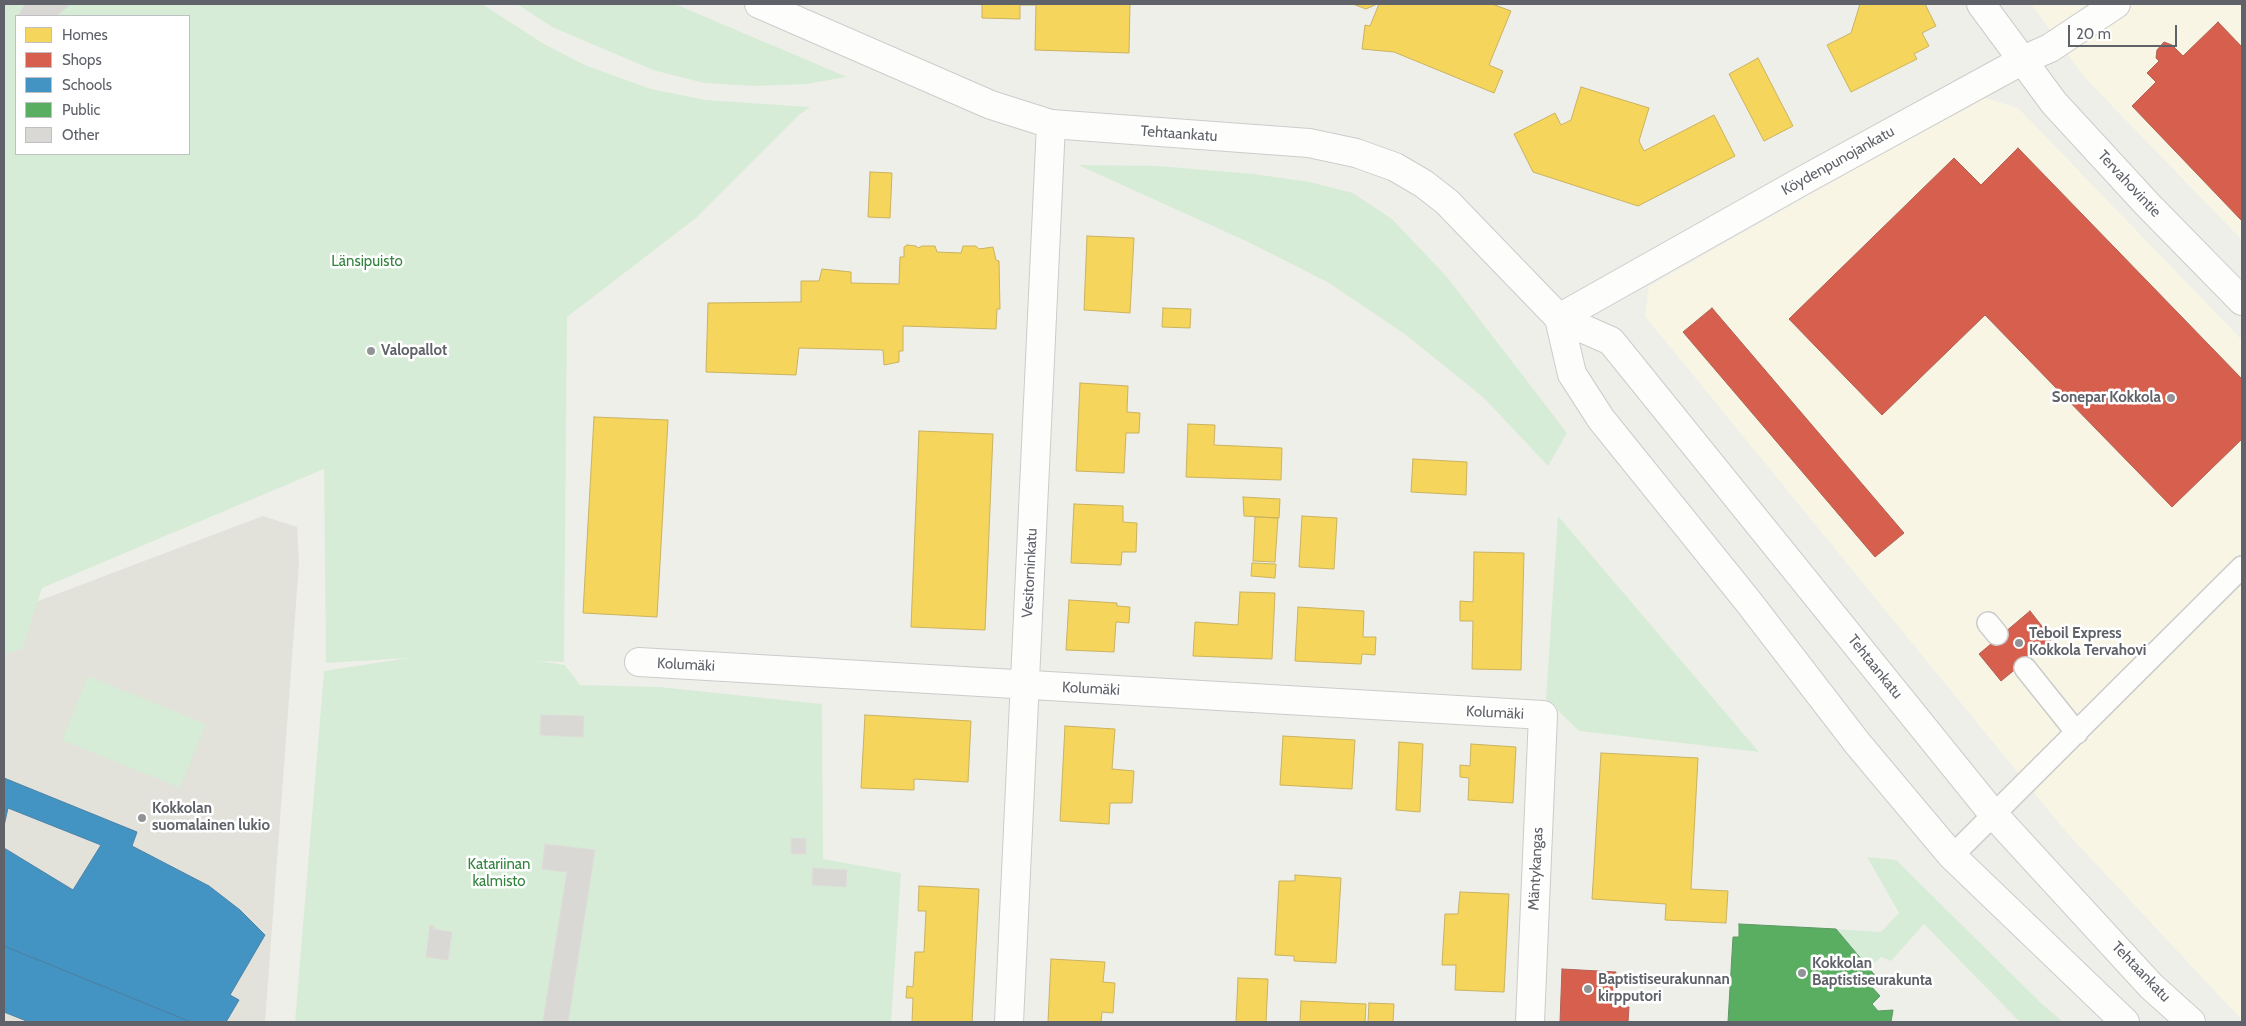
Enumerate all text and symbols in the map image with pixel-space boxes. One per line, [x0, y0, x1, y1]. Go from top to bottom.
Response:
legend [15, 15, 190, 155]
scale bar [2071, 15, 2180, 47]
text: 20 m [2076, 25, 2111, 43]
text: Homes [62, 26, 108, 44]
text: Shops [62, 51, 102, 69]
text: Schools [62, 76, 112, 94]
text: Public [62, 101, 100, 119]
street label: Tehtaankatu [1140, 122, 1218, 146]
street label: Köydenpunojankatu [1778, 123, 1898, 199]
text: Other [62, 126, 99, 144]
street label: Tervahovintie [2094, 147, 2164, 221]
park label: Länsipuisto [331, 253, 403, 271]
place label: Valopallot [381, 342, 447, 360]
marker: Valopallot [365, 345, 377, 357]
place label: Sonepar Kokkola [2052, 389, 2161, 407]
marker: Sonepar Kokkola [2165, 392, 2177, 404]
street label: Vesitorninkatu [1019, 528, 1041, 618]
place label: Teboil Express Kokkola Tervahovi [2029, 625, 2146, 660]
street label: Tehtaankatu [1844, 631, 1906, 703]
marker: Teboil Express Kokkola Tervahovi [2013, 637, 2025, 649]
street label: Kolumäki [657, 654, 715, 676]
street label: Kolumäki [1062, 678, 1120, 700]
street label: Kolumäki [1466, 702, 1524, 724]
place label: Kokkolan suomalainen lukio [152, 800, 270, 835]
marker: Kokkolan suomalainen lukio [136, 812, 148, 824]
street label: Mäntykangas [1525, 827, 1547, 911]
park label: Katariinan kalmisto [468, 856, 530, 891]
street label: Tehtaankatu [2108, 938, 2174, 1006]
place label: Kokkolan Baptistiseurakunta [1812, 955, 1932, 990]
marker: Kokkolan Baptistiseurakunta [1796, 967, 1808, 979]
place label: Baptistiseurakunnan kirpputori [1598, 971, 1730, 1006]
marker: Baptistiseurakunnan kirpputori [1582, 983, 1594, 995]

